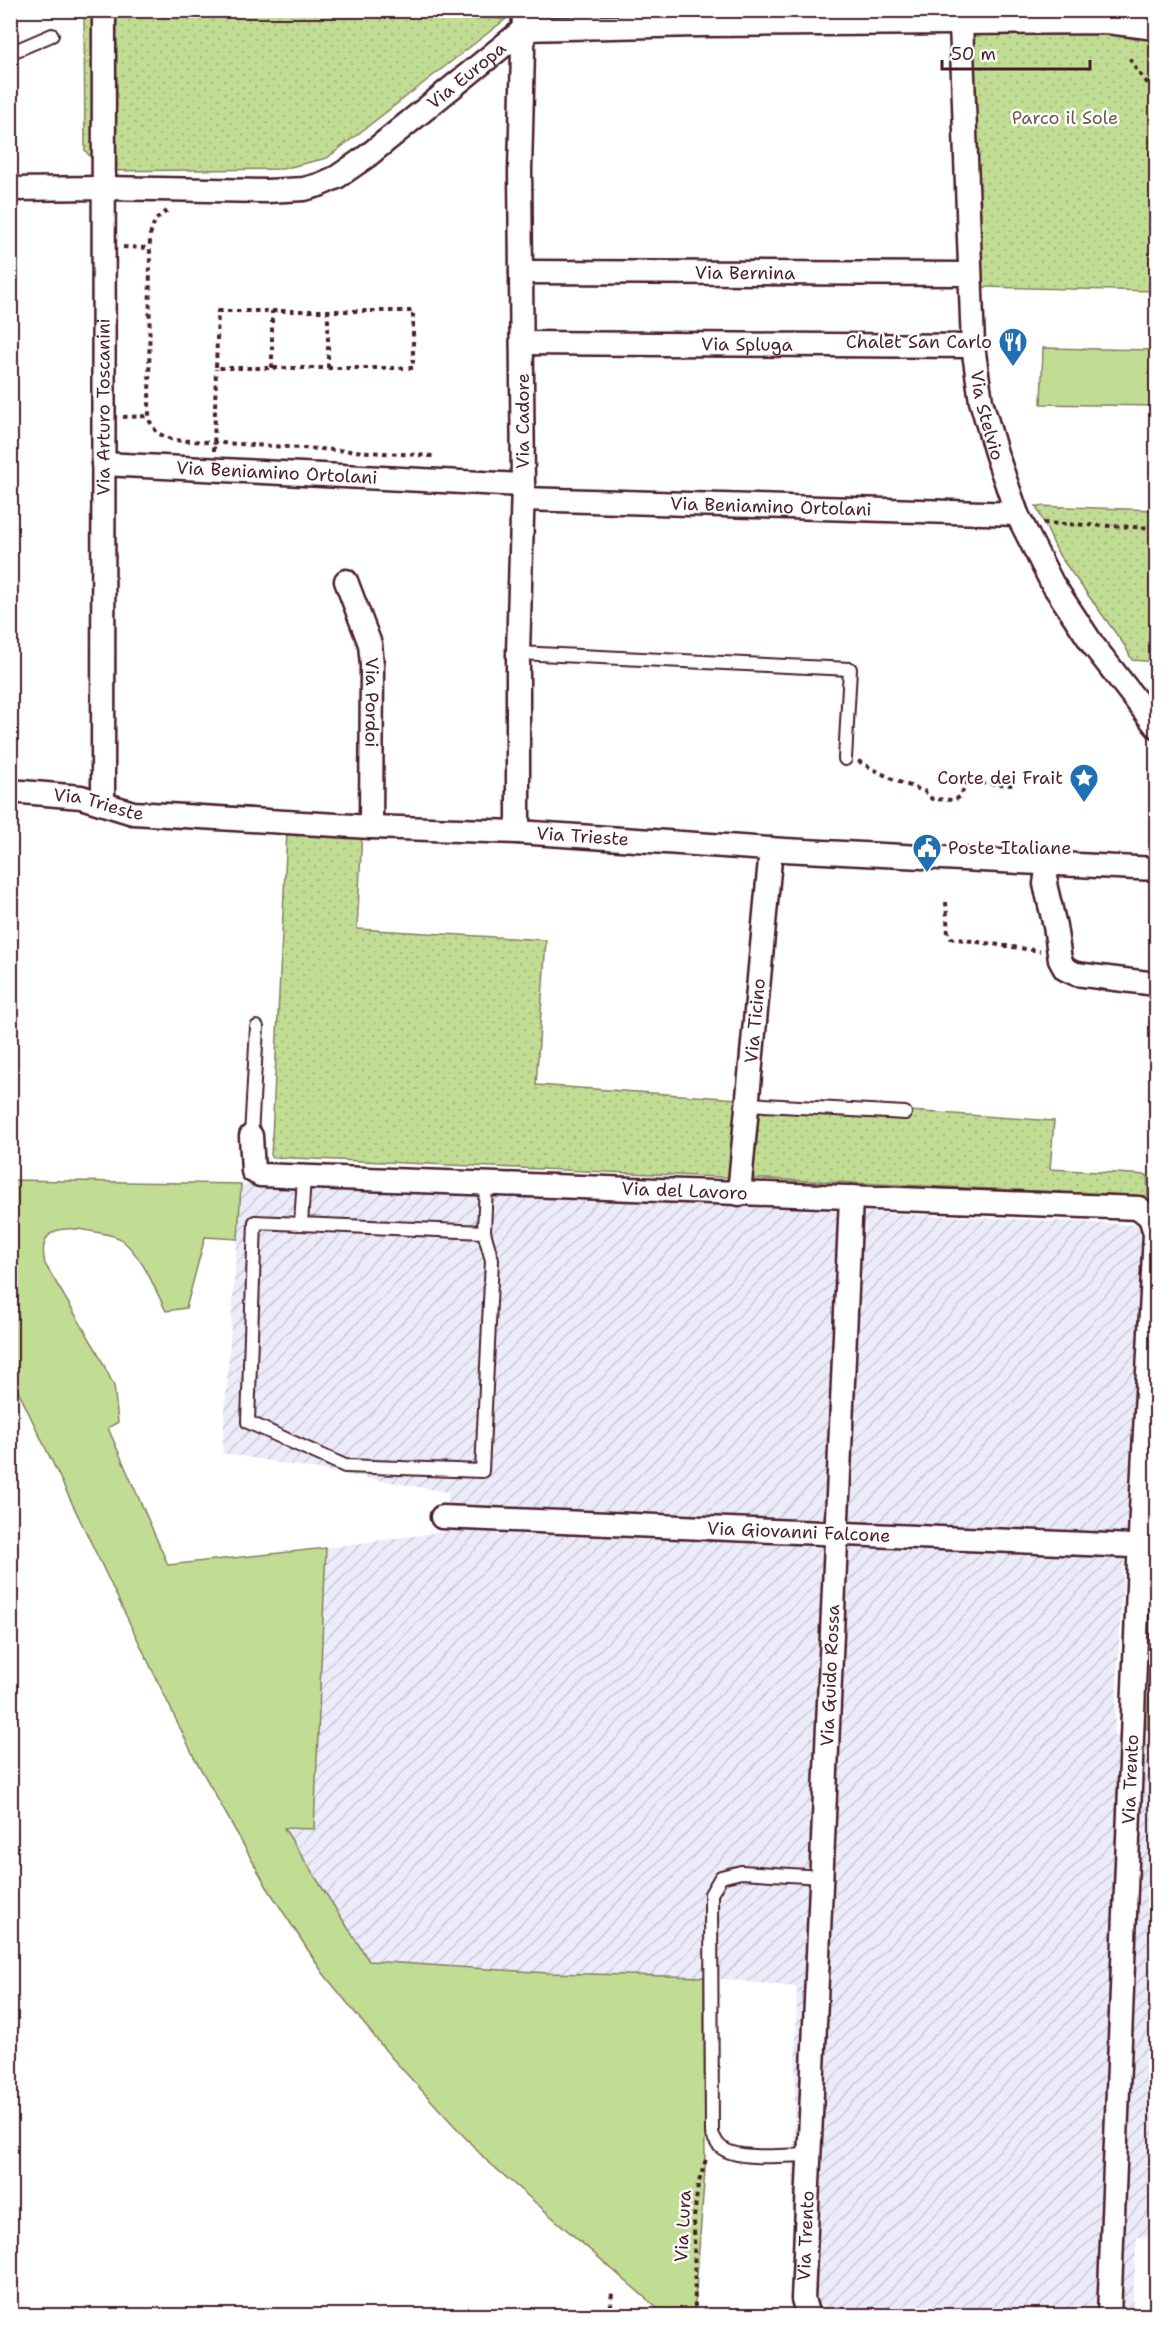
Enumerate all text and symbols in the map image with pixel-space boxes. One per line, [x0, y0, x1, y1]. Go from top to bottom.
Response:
scale bar [942, 33, 1090, 71]
street label: Via Europa [422, 36, 511, 115]
text: 50 m [951, 42, 996, 66]
park label: Parco il Sole [1012, 106, 1118, 130]
street label: Via Bernina [695, 261, 795, 285]
street label: Via Arturo Toscanini [91, 318, 116, 496]
restaurant icon: Chalet San Carlo [997, 326, 1029, 368]
place label: Chalet San Carlo [846, 330, 992, 354]
street label: Via Spluga [701, 332, 793, 357]
street label: Via Stelvio [965, 369, 1010, 464]
street label: Via Cadore [511, 373, 535, 469]
street label: Via Beniamino Ortolani [176, 456, 378, 490]
street label: Via Beniamino Ortolani [670, 491, 872, 522]
street label: Via Pordoi [359, 657, 384, 747]
place icon: Corte dei Frait [1068, 762, 1100, 804]
place label: Corte dei Frait [937, 766, 1063, 790]
street label: Via Trieste [53, 783, 144, 826]
street label: Via Trieste [536, 821, 630, 851]
public building icon: Poste Italiane [911, 832, 943, 874]
place label: Poste Italiane [948, 836, 1071, 860]
street label: Via Ticino [739, 977, 771, 1064]
street label: Via del Lavoro [621, 1177, 748, 1205]
street label: Via Giovanni Falcone [707, 1516, 891, 1548]
street label: Via Guido Rossa [815, 1604, 845, 1747]
street label: Via Trento [1117, 1734, 1144, 1825]
street label: Via Lura [669, 2189, 697, 2263]
street label: Via Trento [792, 2190, 820, 2281]

